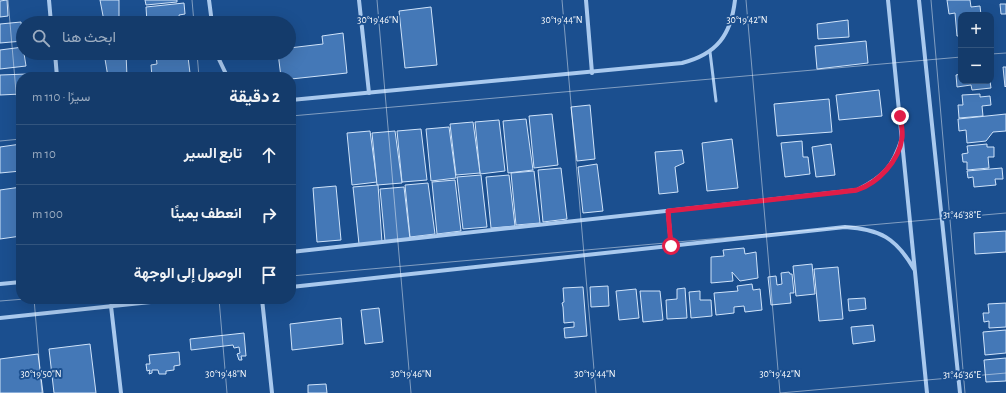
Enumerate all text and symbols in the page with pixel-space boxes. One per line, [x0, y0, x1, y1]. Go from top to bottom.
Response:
map controls [958, 12, 994, 84]
button: + [958, 12, 994, 48]
text: 30°19'46"N [357, 15, 399, 25]
text: 30°19'44"N [541, 15, 583, 25]
text: 30°19'42"N [726, 15, 768, 25]
search box [16, 16, 296, 60]
icon: search [30, 27, 52, 49]
text: ابحث هنا [62, 30, 116, 45]
button: − [958, 48, 994, 84]
text: 2 دقيقة [229, 88, 280, 105]
text: سيرًا · 110 m [32, 91, 90, 104]
route end [891, 107, 909, 125]
icon: ahead [258, 144, 280, 166]
text: تابع السير [184, 146, 242, 161]
text: 10 m [32, 148, 56, 161]
icon: right [258, 204, 280, 226]
text: انعطف يمينًا [171, 206, 242, 221]
text: 100 m [32, 208, 63, 221]
text: 31°46'38"E [943, 210, 981, 220]
route start [662, 237, 680, 255]
icon: arrive [258, 264, 280, 286]
text: الوصول إلى الوجهة [134, 266, 242, 281]
text: 30°19'50"N [20, 369, 62, 379]
text: 30°19'48"N [205, 369, 247, 379]
text: 30°19'46"N [390, 369, 432, 379]
text: 30°19'44"N [574, 369, 616, 379]
text: 30°19'42"N [759, 369, 801, 379]
text: 31°46'36"E [943, 370, 981, 380]

